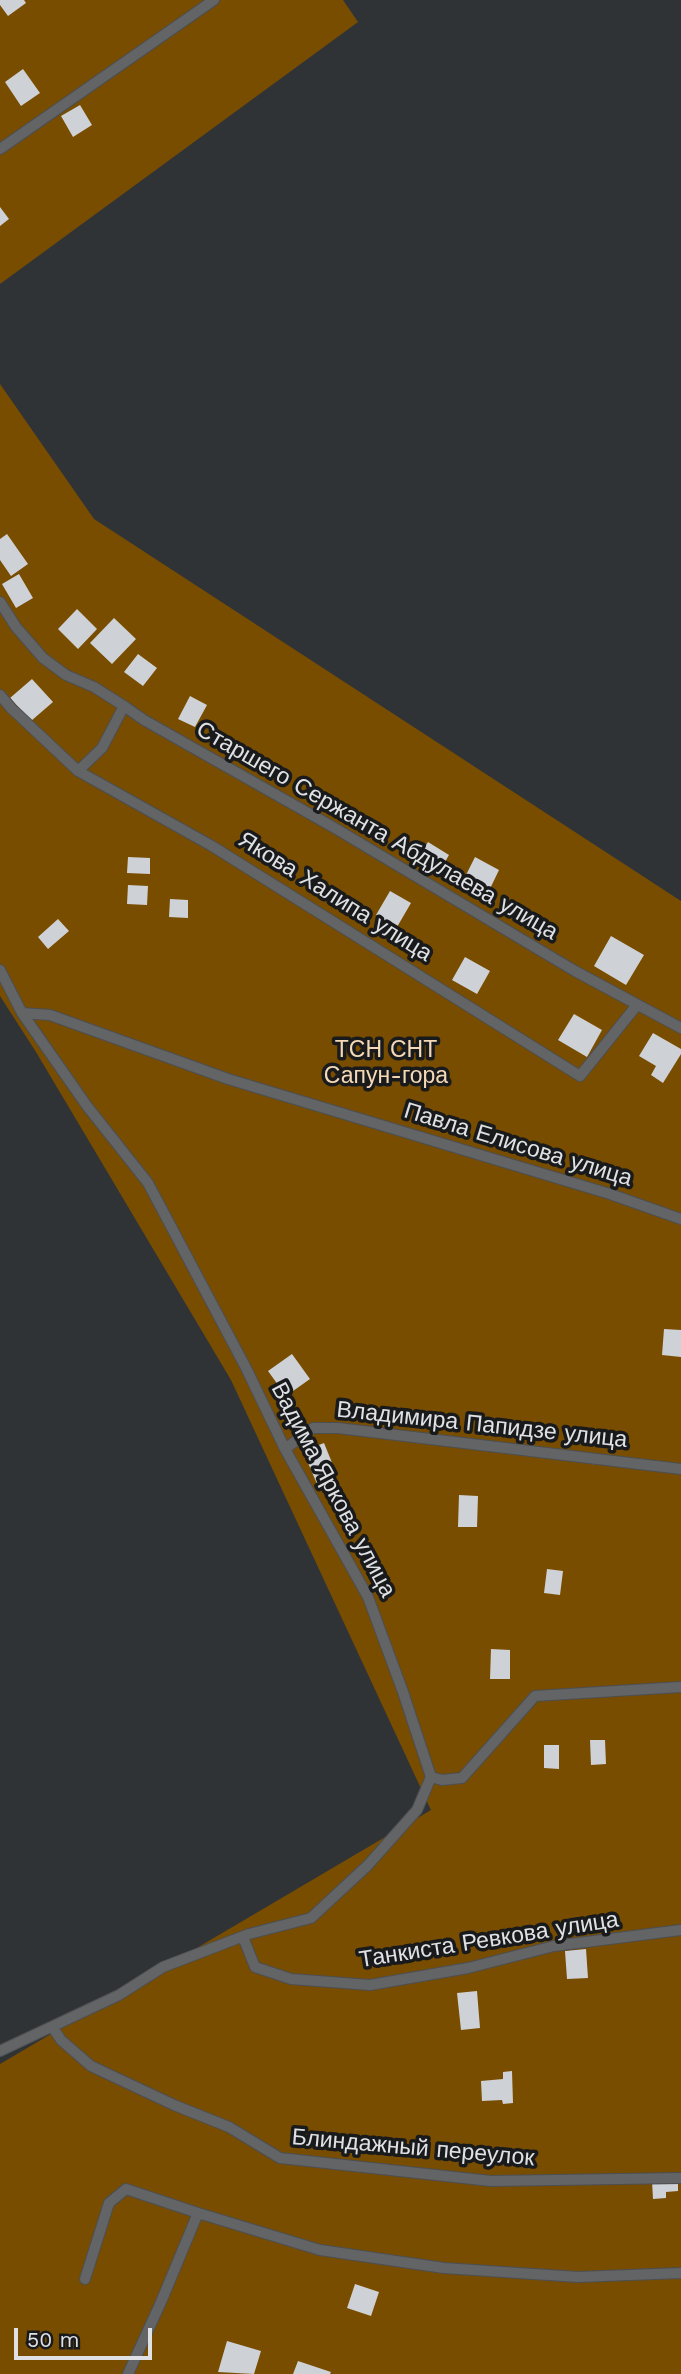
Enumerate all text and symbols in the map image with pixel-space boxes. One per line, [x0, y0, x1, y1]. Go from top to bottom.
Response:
street label: Старшего Сержанта Абдулаева улица [191, 716, 563, 946]
street label: Якова Халипа улица [233, 826, 437, 968]
park label: ТСН СНТ Сапун-гора [324, 1036, 448, 1090]
street label: Павла Елисова улица [401, 1097, 635, 1193]
street label: Вадима Яркова улица [265, 1378, 401, 1602]
street label: Владимира Папидзе улица [335, 1396, 629, 1454]
street label: Танкиста Ревкова улица [357, 1906, 621, 1974]
street label: Блиндажный переулок [291, 2124, 535, 2172]
scale bar [18, 2314, 156, 2358]
text: 50 m [27, 2327, 79, 2352]

